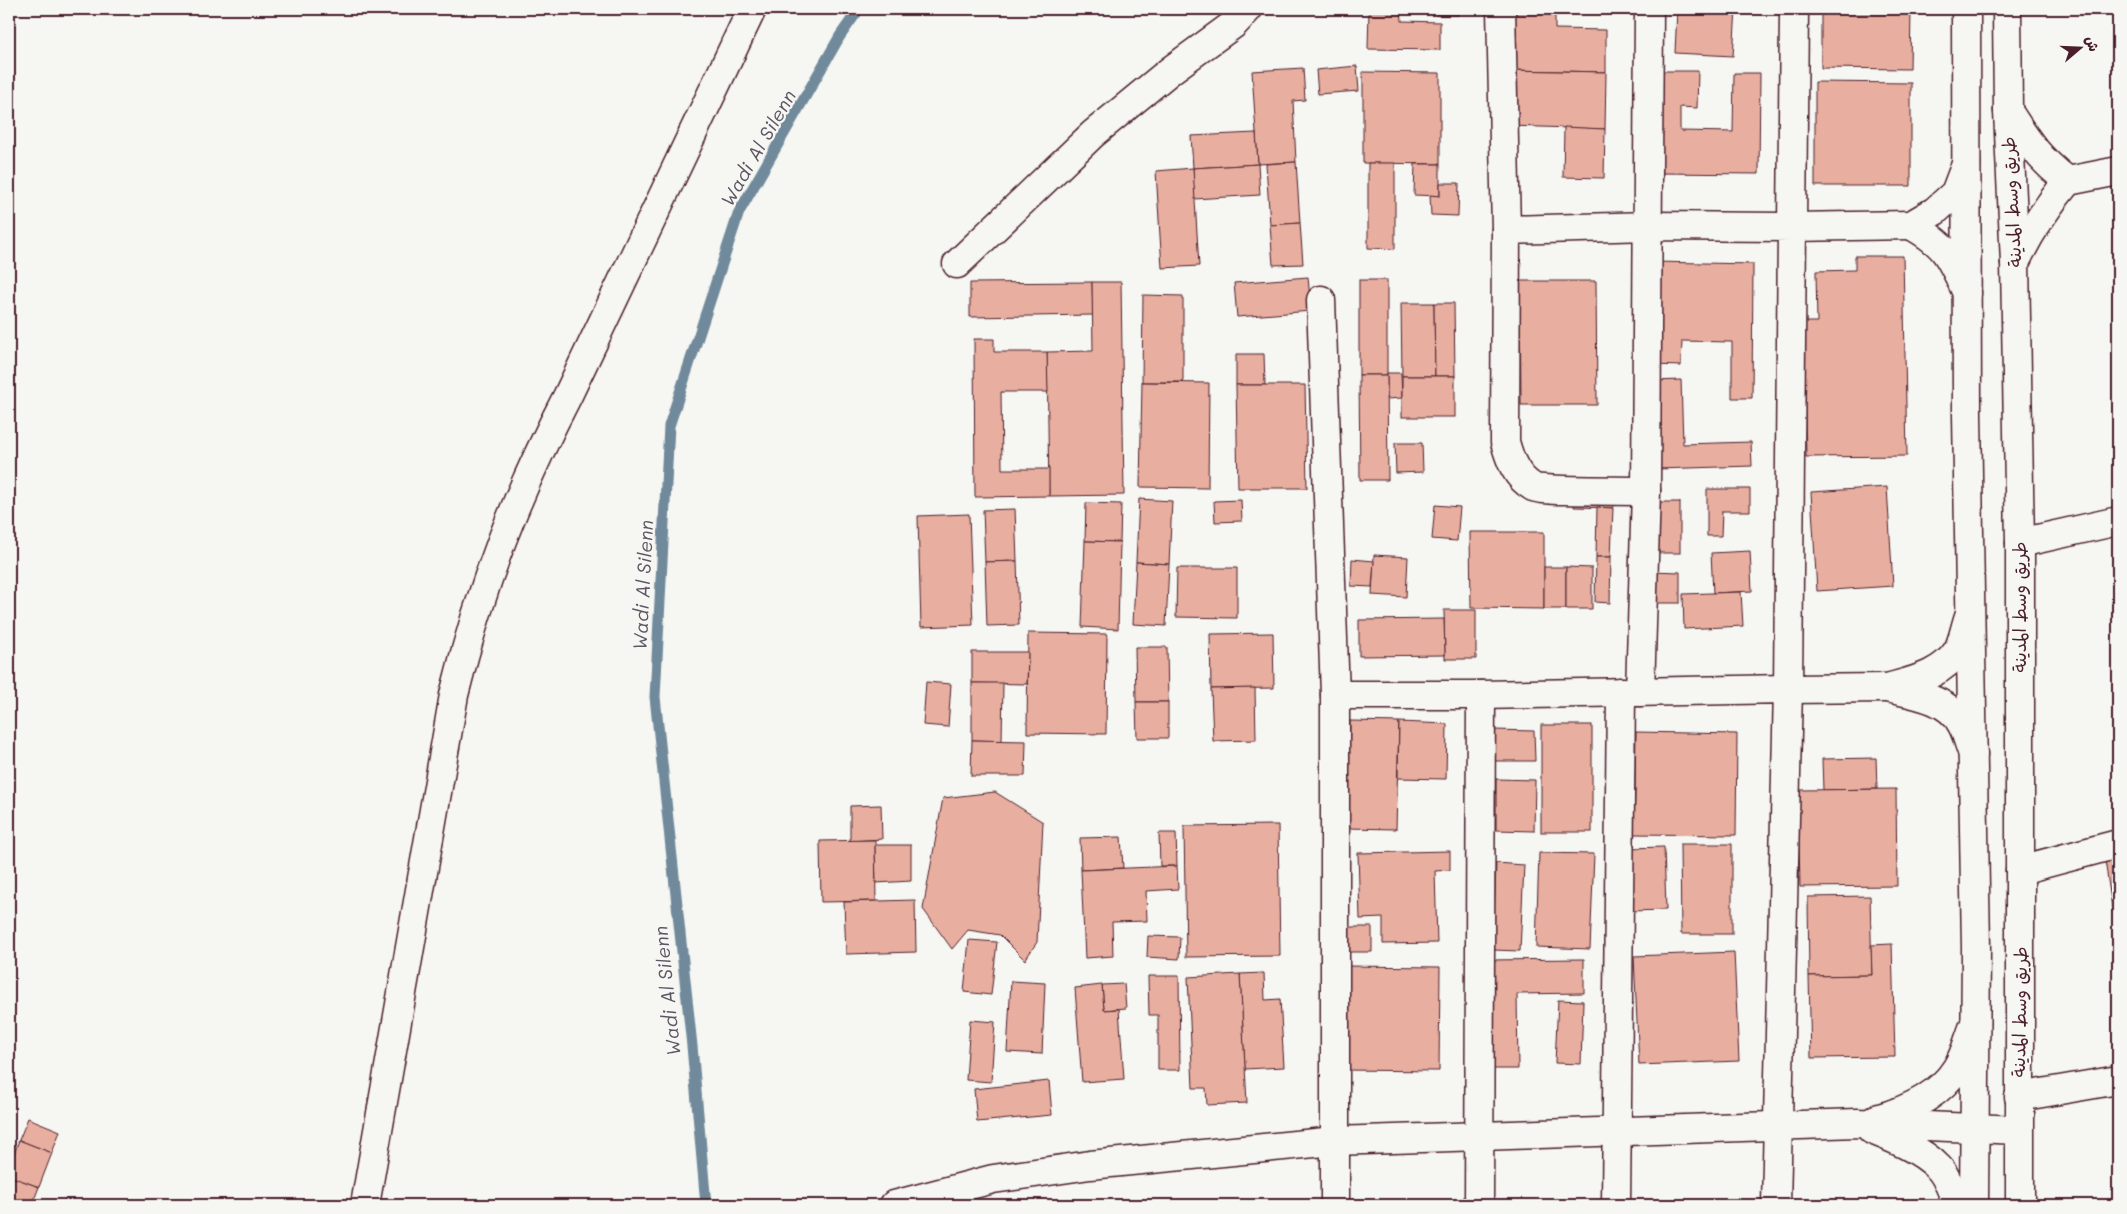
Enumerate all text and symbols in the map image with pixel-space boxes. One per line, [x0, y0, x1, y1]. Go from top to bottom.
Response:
north arrow [2054, 22, 2104, 72]
text: ش [2081, 33, 2104, 54]
water label: Wadi Al Silenn [714, 85, 801, 211]
street label: طريق وسط المدينة [1996, 136, 2026, 268]
water label: Wadi Al Silenn [627, 519, 658, 651]
street label: طريق وسط المدينة [2007, 541, 2031, 673]
water label: Wadi Al Silenn [647, 925, 686, 1057]
street label: طريق وسط المدينة [2006, 946, 2032, 1078]

